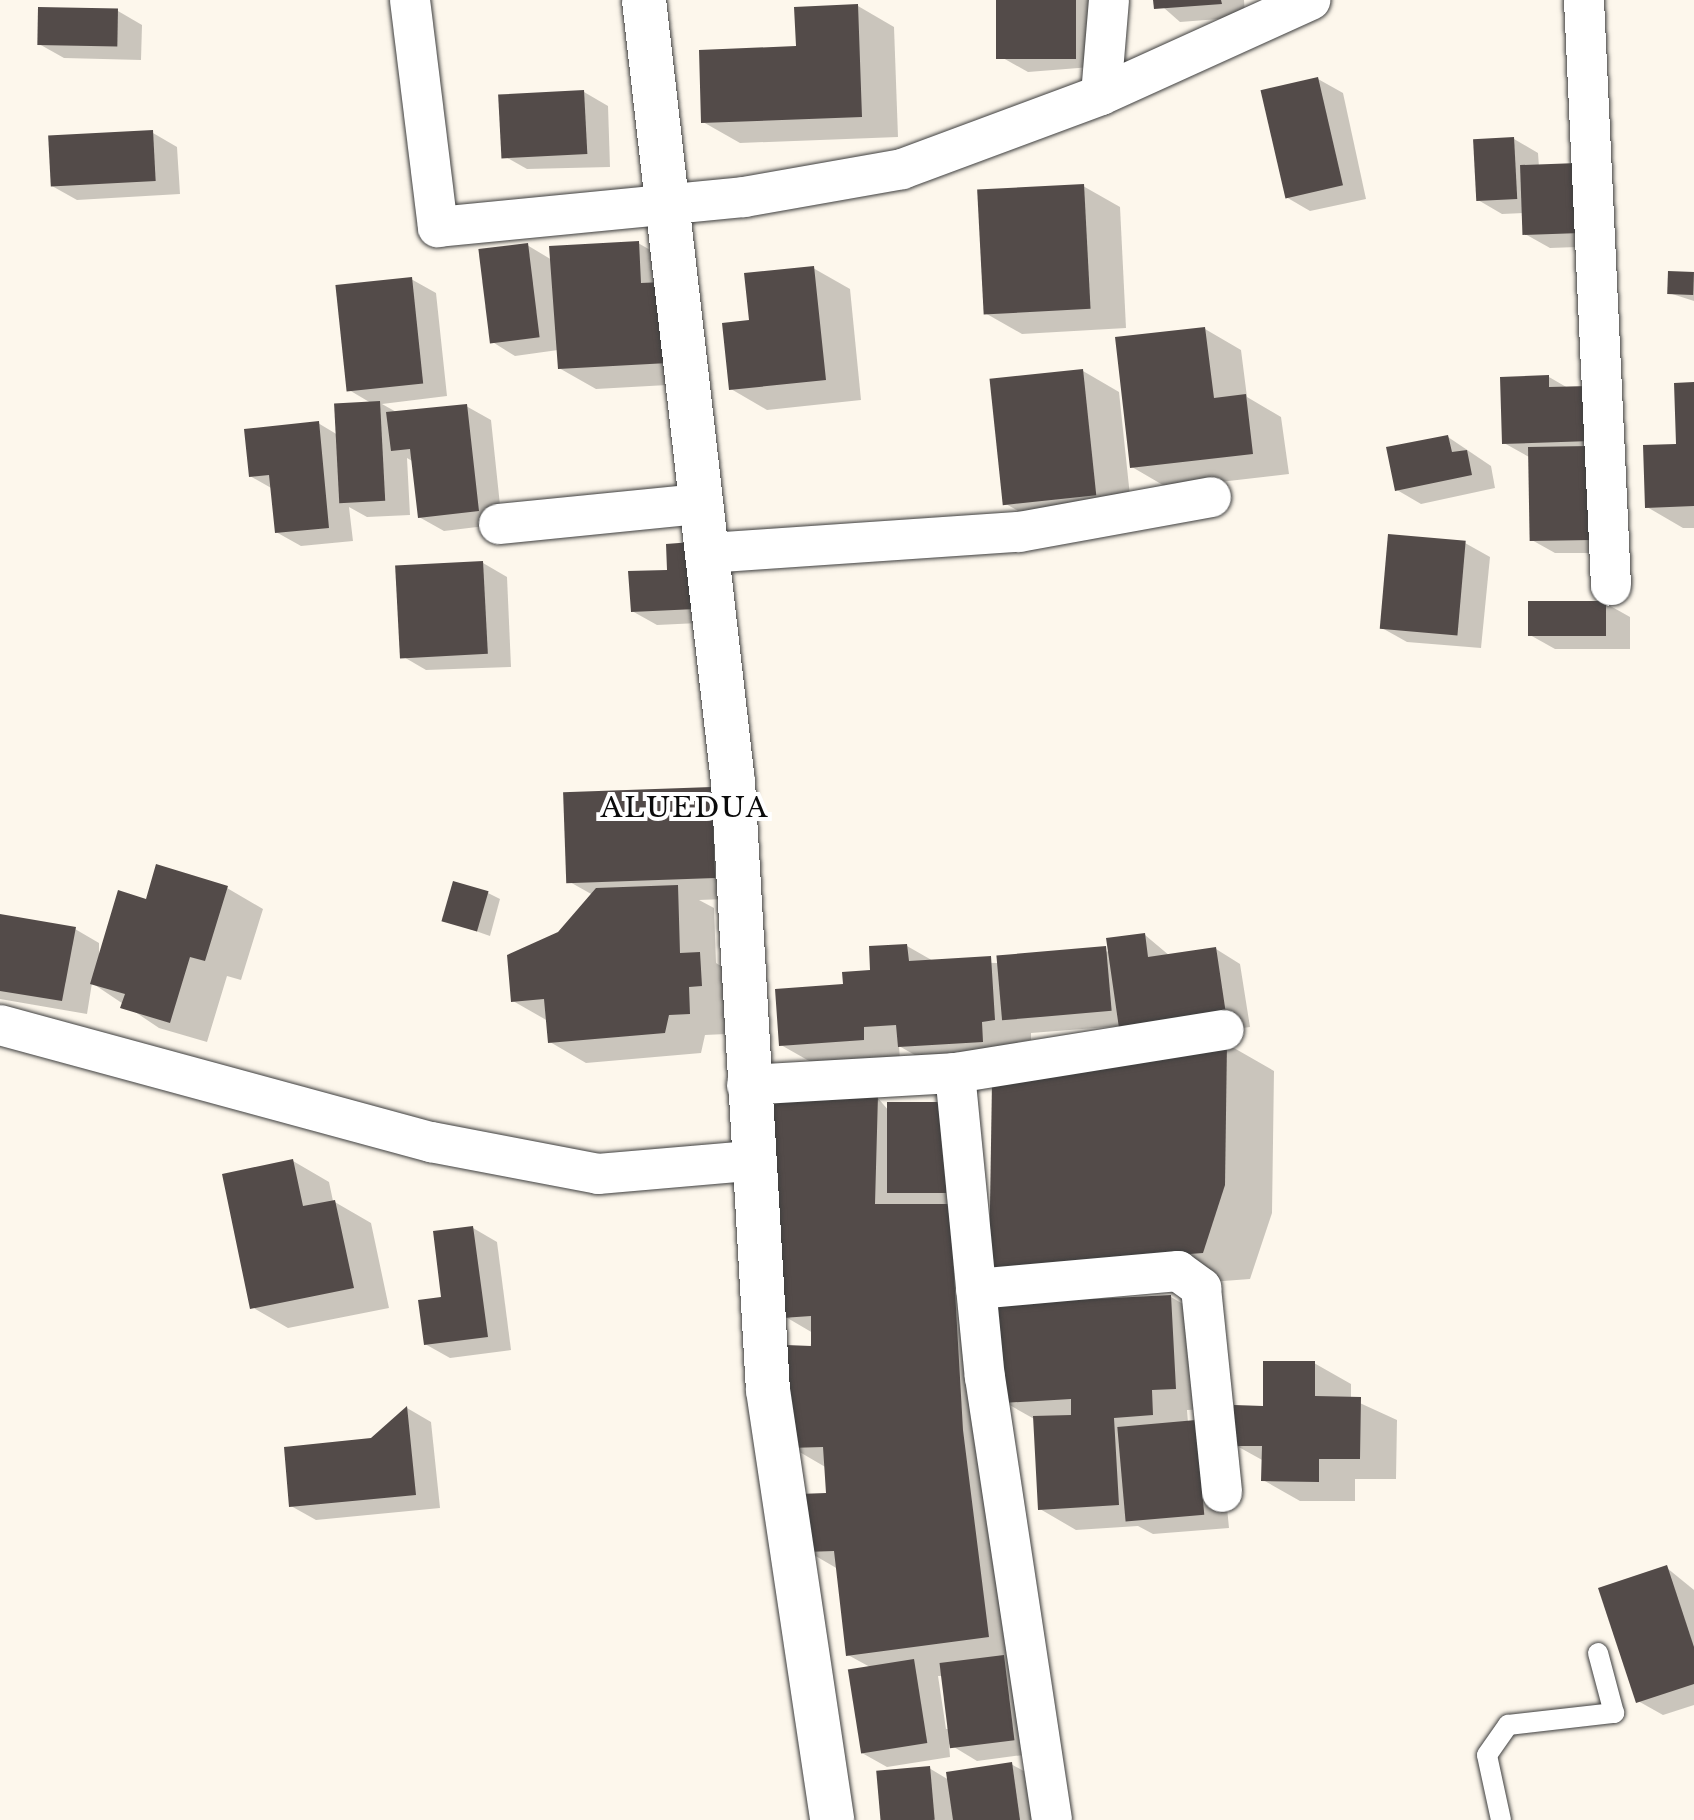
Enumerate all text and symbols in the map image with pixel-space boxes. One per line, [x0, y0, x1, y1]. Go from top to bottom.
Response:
district label: ALUEDUA [601, 791, 769, 825]

